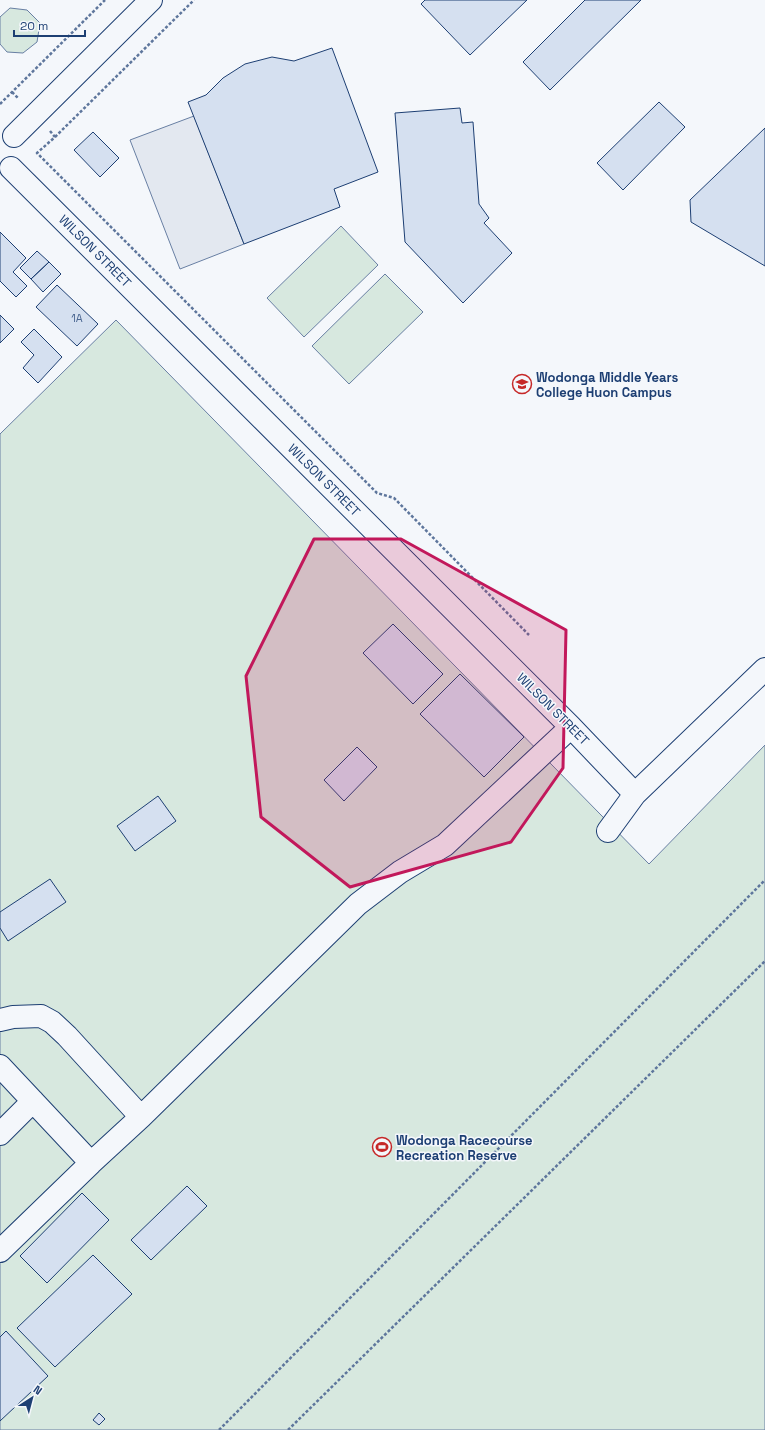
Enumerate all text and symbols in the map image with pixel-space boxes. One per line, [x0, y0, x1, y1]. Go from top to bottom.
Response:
scale bar [14, 12, 85, 38]
text: 20 m [20, 18, 48, 34]
street label: WILSON STREET [55, 211, 135, 291]
house number: 1A [71, 311, 83, 325]
place label: Wodonga Middle Years College Huon Campus [536, 369, 679, 401]
school or university icon: Wodonga Middle Years College Huon Campus [511, 373, 533, 395]
street label: WILSON STREET [284, 440, 364, 520]
street label: WILSON STREET [513, 669, 593, 749]
place label: Wodonga Racecourse Recreation Reserve [396, 1132, 533, 1164]
sports icon: Wodonga Racecourse Recreation Reserve [371, 1136, 393, 1158]
north arrow [12, 1378, 52, 1418]
text: N [31, 1382, 45, 1398]

